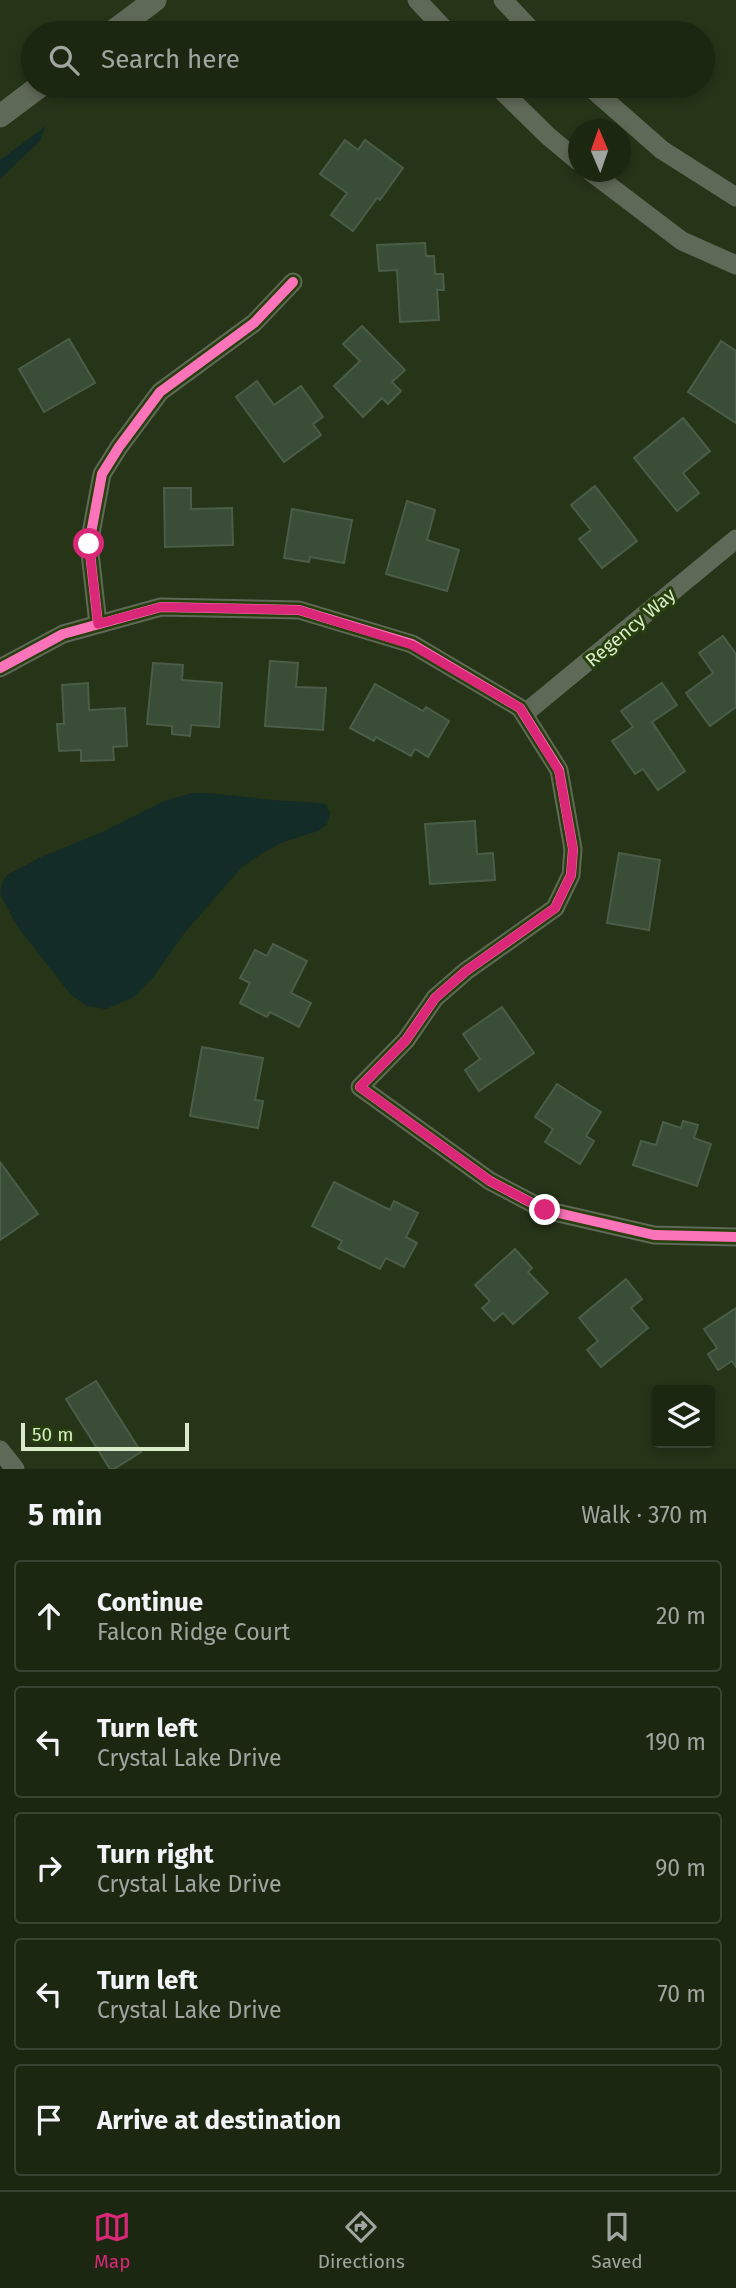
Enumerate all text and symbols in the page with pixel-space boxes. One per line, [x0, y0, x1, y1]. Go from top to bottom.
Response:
search box [21, 21, 715, 98]
icon: search [45, 41, 83, 79]
text: Search here [101, 44, 240, 75]
north arrow [568, 119, 631, 182]
route start [73, 528, 104, 559]
street label: Regency Way [581, 583, 681, 672]
route end [529, 1194, 560, 1225]
map controls [652, 1385, 715, 1448]
button: layers [652, 1385, 715, 1448]
scale bar [21, 1420, 189, 1452]
text: 50 m [32, 1423, 73, 1446]
text: 5 min [28, 1497, 102, 1533]
text: Walk · 370 m [581, 1501, 708, 1529]
text: Continue [97, 1587, 203, 1618]
icon: ahead [30, 1597, 68, 1635]
text: 20 m [656, 1602, 706, 1630]
text: Falcon Ridge Court [97, 1618, 290, 1646]
text: Turn left [97, 1713, 198, 1744]
icon: left [30, 1723, 68, 1761]
text: 190 m [645, 1728, 706, 1756]
text: Crystal Lake Drive [97, 1744, 281, 1772]
text: Turn right [97, 1839, 214, 1870]
icon: right [30, 1849, 68, 1887]
text: 90 m [655, 1854, 706, 1882]
text: Crystal Lake Drive [97, 1870, 281, 1898]
text: Turn left [97, 1965, 198, 1996]
icon: left [30, 1975, 68, 2013]
text: 70 m [657, 1980, 706, 2008]
text: Crystal Lake Drive [97, 1996, 281, 2024]
icon: arrive [30, 2101, 68, 2139]
text: Arrive at destination [97, 2105, 341, 2136]
tab: Map [93, 2208, 131, 2273]
tab: Directions [318, 2208, 405, 2273]
tab: Saved [591, 2208, 643, 2273]

